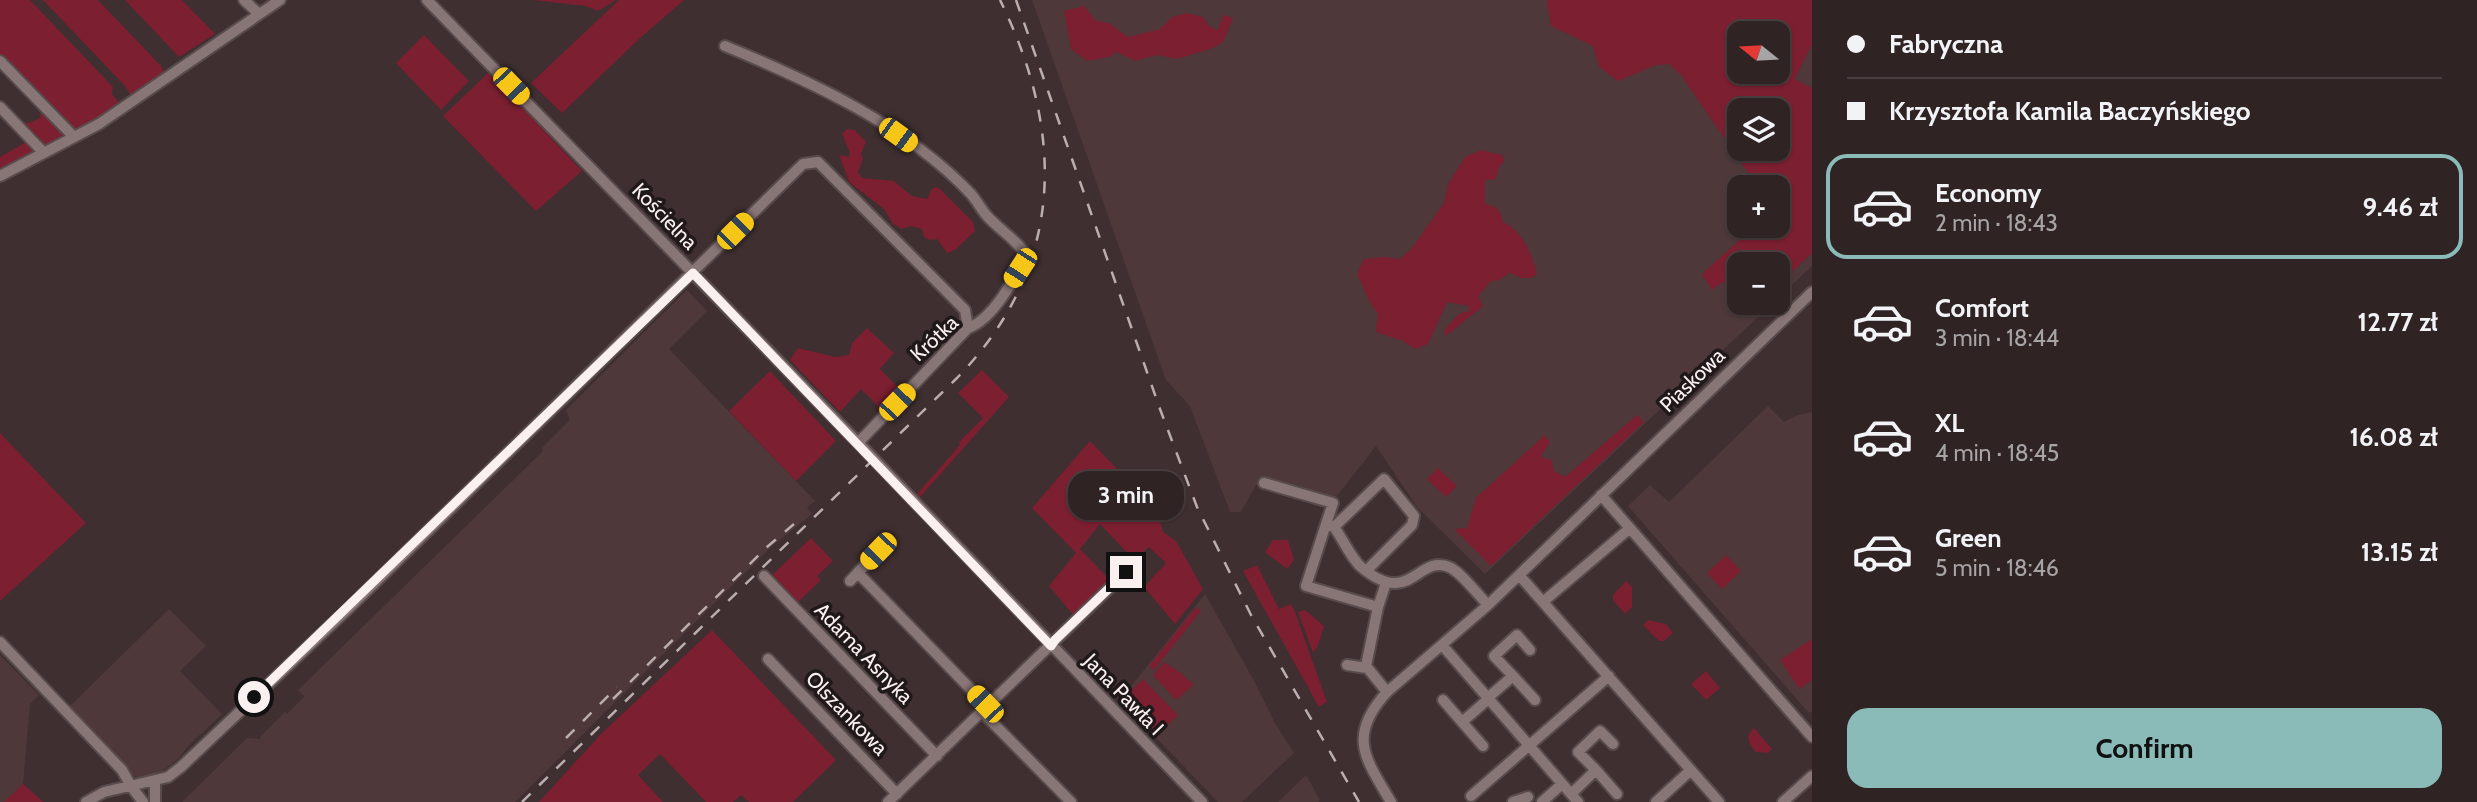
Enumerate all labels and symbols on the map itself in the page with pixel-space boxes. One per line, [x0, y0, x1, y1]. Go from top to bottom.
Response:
north arrow [1727, 21, 1790, 84]
car [489, 64, 534, 108]
car [875, 114, 922, 156]
street label: Kościelna [627, 177, 703, 255]
car [713, 209, 758, 253]
car [1000, 245, 1041, 291]
street label: Krótka [905, 310, 963, 366]
street label: Piaskowa [1654, 343, 1730, 417]
car [875, 380, 920, 424]
callout: 3 min [1068, 470, 1184, 520]
car [856, 529, 901, 573]
route end [1110, 556, 1142, 588]
street label: Adama Asnyka [810, 597, 918, 709]
street label: Jana Pawła I [1078, 647, 1169, 740]
street label: Olszankowa [801, 666, 893, 760]
route start [238, 681, 270, 713]
car [963, 682, 1008, 726]

